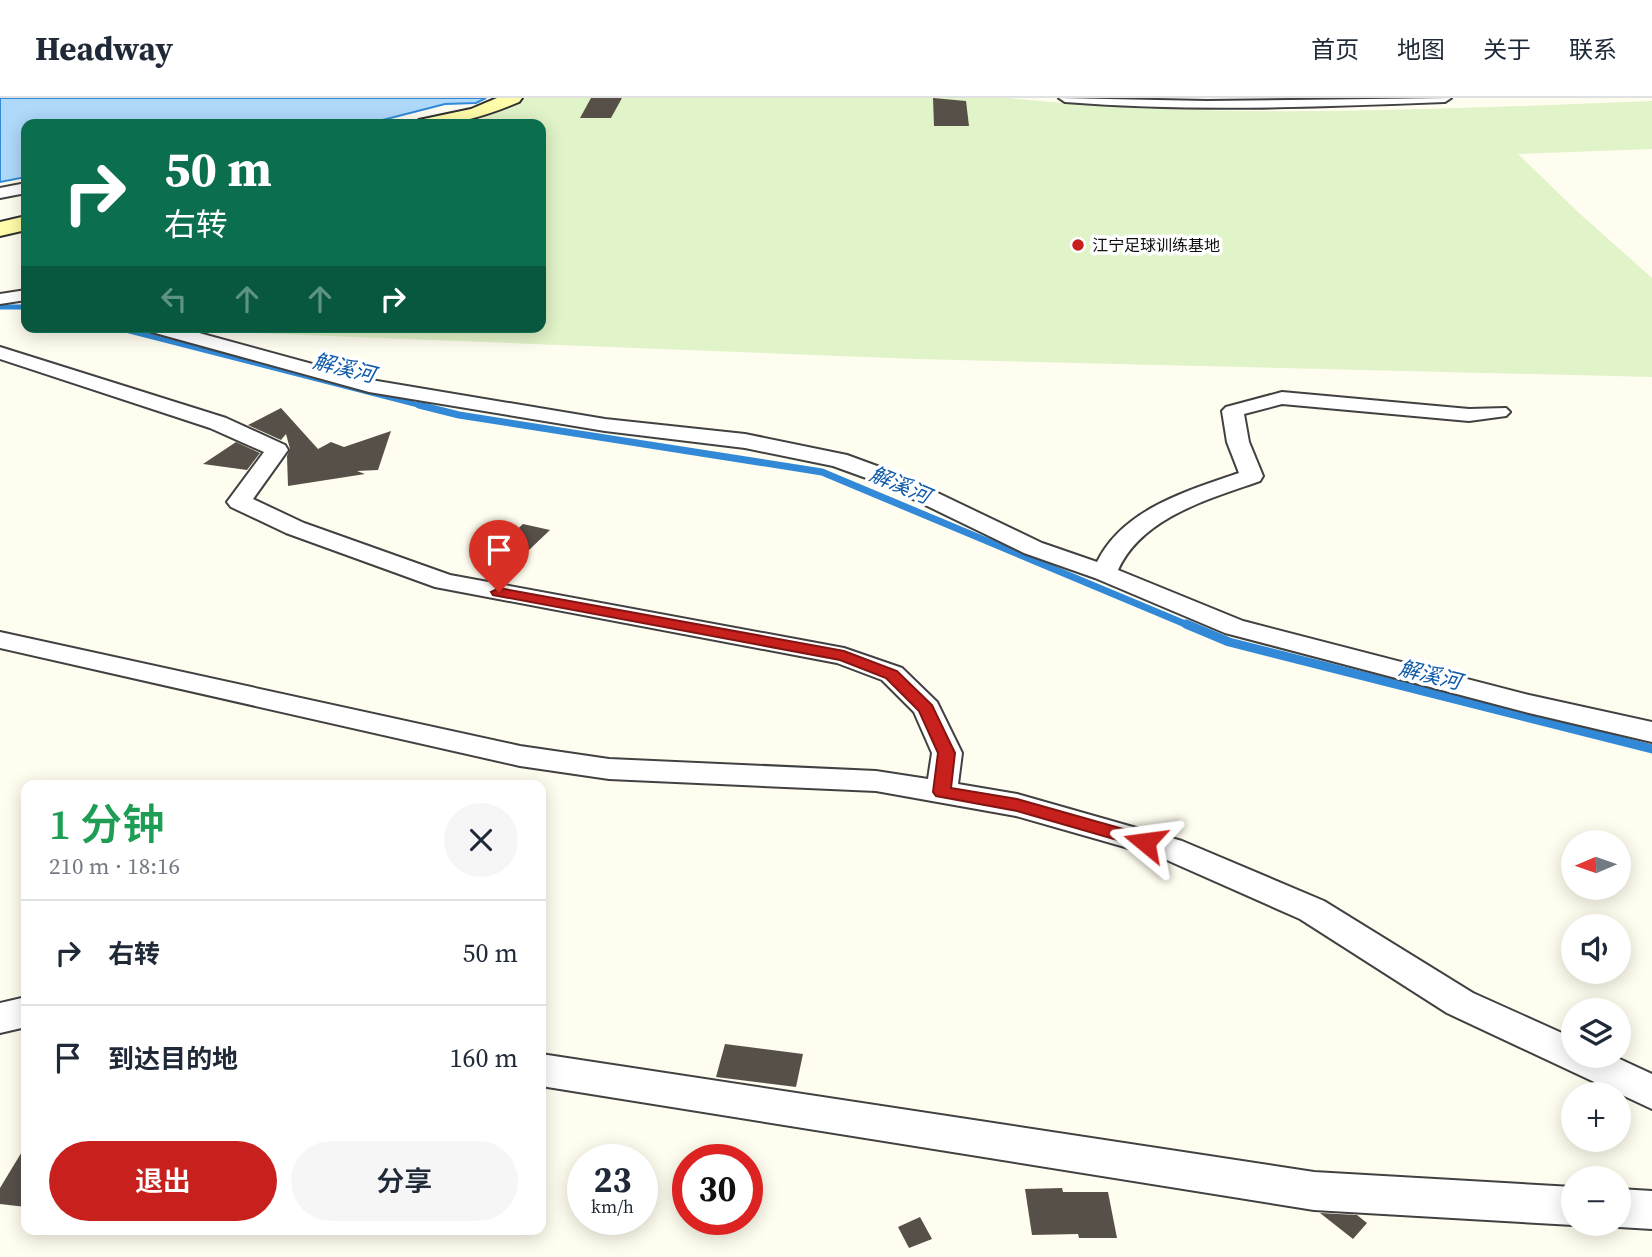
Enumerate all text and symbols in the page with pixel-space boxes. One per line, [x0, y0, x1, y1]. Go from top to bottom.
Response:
text: Headway [35, 26, 173, 71]
text: 首页 [1311, 33, 1359, 66]
text: 地图 [1397, 33, 1445, 66]
text: 关于 [1483, 33, 1531, 66]
text: 联系 [1569, 33, 1617, 66]
text: 50 m [164, 135, 272, 202]
icon: right [49, 147, 140, 238]
text: 右转 [164, 203, 228, 247]
place label: 江宁足球训练基地 [1092, 234, 1220, 256]
marker: 江宁足球训练基地 [1070, 237, 1086, 253]
icon: left [155, 280, 193, 318]
icon: ahead [228, 280, 266, 318]
icon: ahead [301, 280, 339, 318]
icon: right [374, 280, 412, 318]
water label: 解溪河 [310, 346, 382, 390]
water label: 解溪河 [866, 459, 939, 512]
pin [469, 520, 529, 592]
icon: arrive [480, 531, 518, 569]
water label: 解溪河 [1396, 653, 1468, 697]
text: 1 分钟 [49, 795, 164, 853]
button: close [444, 803, 518, 877]
position arrow [1108, 805, 1182, 879]
north arrow [1561, 830, 1631, 900]
map controls [1561, 830, 1631, 1236]
text: 210 m · 18:16 [49, 850, 180, 882]
button: sound [1561, 914, 1631, 984]
icon: right [49, 934, 87, 972]
text: 50 m [463, 935, 518, 971]
text: 右转 [108, 936, 160, 972]
button: layers [1561, 998, 1631, 1068]
icon: arrive [49, 1039, 87, 1077]
text: 160 m [450, 1040, 518, 1076]
text: 到达目的地 [108, 1041, 238, 1077]
button: + [1561, 1082, 1631, 1152]
button: 退出 [49, 1141, 277, 1221]
button: 分享 [291, 1141, 518, 1221]
speed limit sign: 30 [672, 1144, 763, 1235]
text: 23 [594, 1156, 631, 1204]
button: − [1561, 1166, 1631, 1236]
text: km/h [591, 1194, 634, 1219]

